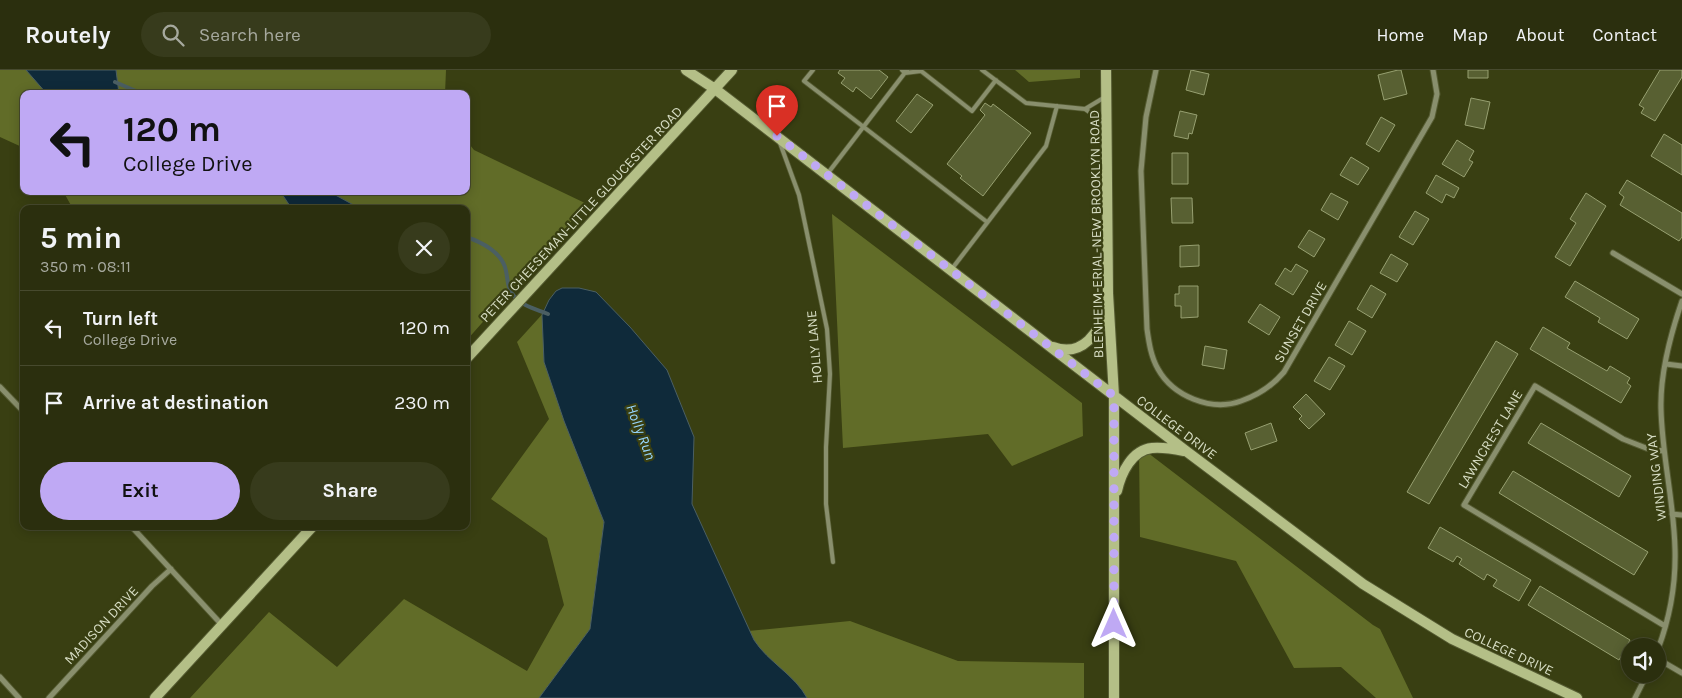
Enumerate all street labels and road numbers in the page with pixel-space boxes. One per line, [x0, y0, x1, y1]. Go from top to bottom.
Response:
street label: PETER CHEESEMAN-LITTLE GLOUCESTER ROAD [476, 103, 686, 326]
street label: BLENHEIM-ERIAL-NEW BROOKLYN ROAD [1086, 110, 1107, 358]
street label: SUNSET DRIVE [1270, 278, 1331, 366]
street label: HOLLY LANE [803, 310, 826, 384]
street label: LAWNCREST LANE [1454, 387, 1527, 492]
street label: COLLEGE DRIVE [1133, 392, 1220, 463]
street label: WINDING WAY [1643, 432, 1670, 522]
street label: MADISON DRIVE [61, 583, 142, 668]
street label: COLLEGE DRIVE [1462, 623, 1556, 679]

